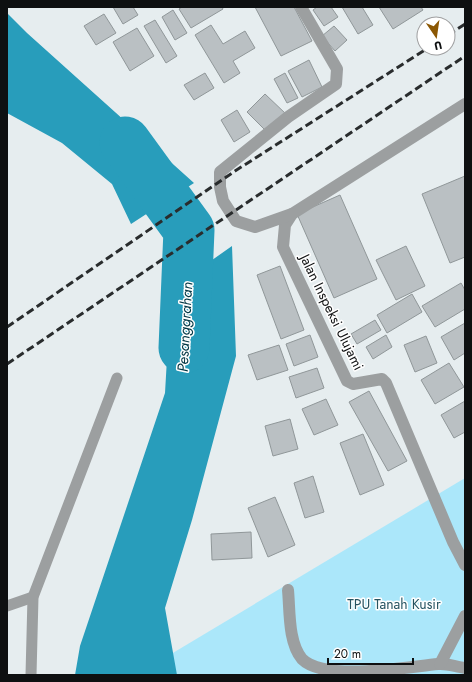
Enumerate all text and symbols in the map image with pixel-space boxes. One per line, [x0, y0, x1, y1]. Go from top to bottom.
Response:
north arrow [416, 16, 456, 56]
text: U [433, 37, 444, 54]
street label: Jalan Inspeksi Ulujami [294, 249, 369, 373]
water label: Pesanggrahan [172, 281, 198, 373]
park label: TPU Tanah Kusir [347, 594, 441, 614]
scale bar [328, 640, 413, 666]
text: 20 m [334, 645, 361, 663]

